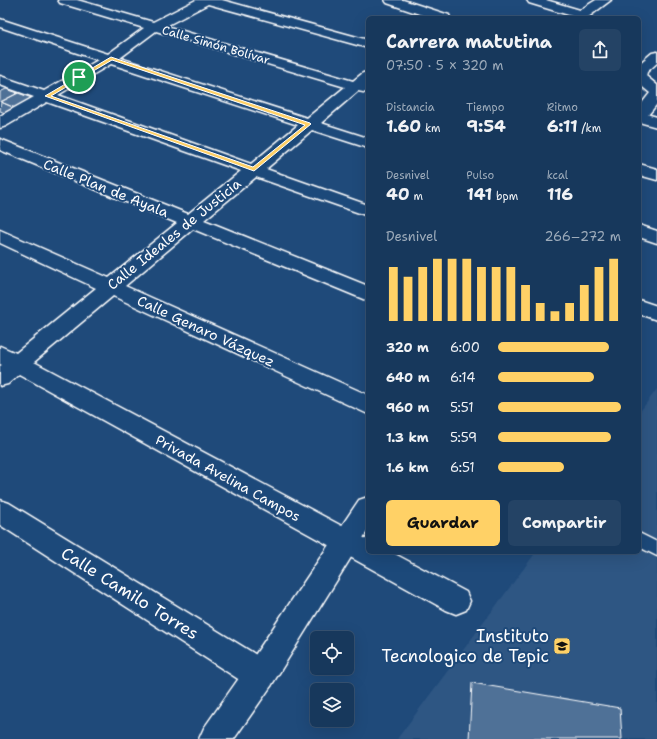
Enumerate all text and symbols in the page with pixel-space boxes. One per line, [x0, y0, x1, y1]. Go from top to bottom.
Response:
street label: Calle Simón Bolívar [160, 22, 272, 68]
button: share [579, 29, 621, 71]
text: Carrera matutina [386, 30, 552, 54]
text: 07:50 · 5 × 320 m [386, 57, 503, 74]
pin [62, 60, 96, 94]
icon: arrive [68, 66, 90, 88]
text: Distancia [386, 100, 435, 115]
text: Tiempo [466, 100, 504, 115]
text: Ritmo [547, 100, 578, 115]
text: 1.60 [386, 115, 421, 137]
text: 9:54 [466, 115, 506, 137]
text: 6:11 [547, 115, 578, 137]
text: km [421, 121, 441, 136]
text: /km [578, 121, 601, 136]
street label: Calle Plan de Ayala [41, 155, 172, 221]
text: Desnivel [386, 168, 429, 183]
text: Pulso [466, 168, 494, 183]
text: kcal [547, 168, 568, 183]
street label: Calle Ideales de Justicia [103, 174, 245, 294]
text: 40 [386, 183, 410, 205]
text: 141 [466, 183, 492, 205]
text: 116 [547, 183, 573, 205]
text: m [410, 189, 423, 204]
text: bpm [492, 189, 518, 204]
text: Desnivel [386, 228, 437, 245]
text: 266–272 m [545, 228, 621, 245]
street label: Calle Genaro Vázquez [134, 291, 278, 371]
text: 320 m [386, 339, 429, 356]
text: 6:00 [450, 339, 480, 356]
text: 640 m [386, 369, 430, 386]
text: 6:14 [450, 369, 475, 386]
text: 960 m [386, 399, 429, 416]
text: 5:51 [450, 399, 474, 416]
text: 1.3 km [386, 429, 429, 446]
text: 5:59 [450, 429, 477, 446]
street label: Privada Avelina Campos [152, 431, 304, 525]
text: 1.6 km [386, 459, 429, 476]
text: 6:51 [450, 459, 475, 476]
button: Guardar [386, 500, 500, 546]
button: Compartir [508, 500, 621, 546]
street label: Calle Camilo Torres [57, 542, 203, 644]
place label: Instituto Tecnologico de Tepic [382, 625, 549, 667]
map controls [310, 631, 354, 727]
button: locate [310, 631, 354, 675]
school or university icon: Instituto Tecnologico de Tepic [552, 636, 572, 656]
button: layers [310, 683, 354, 727]

